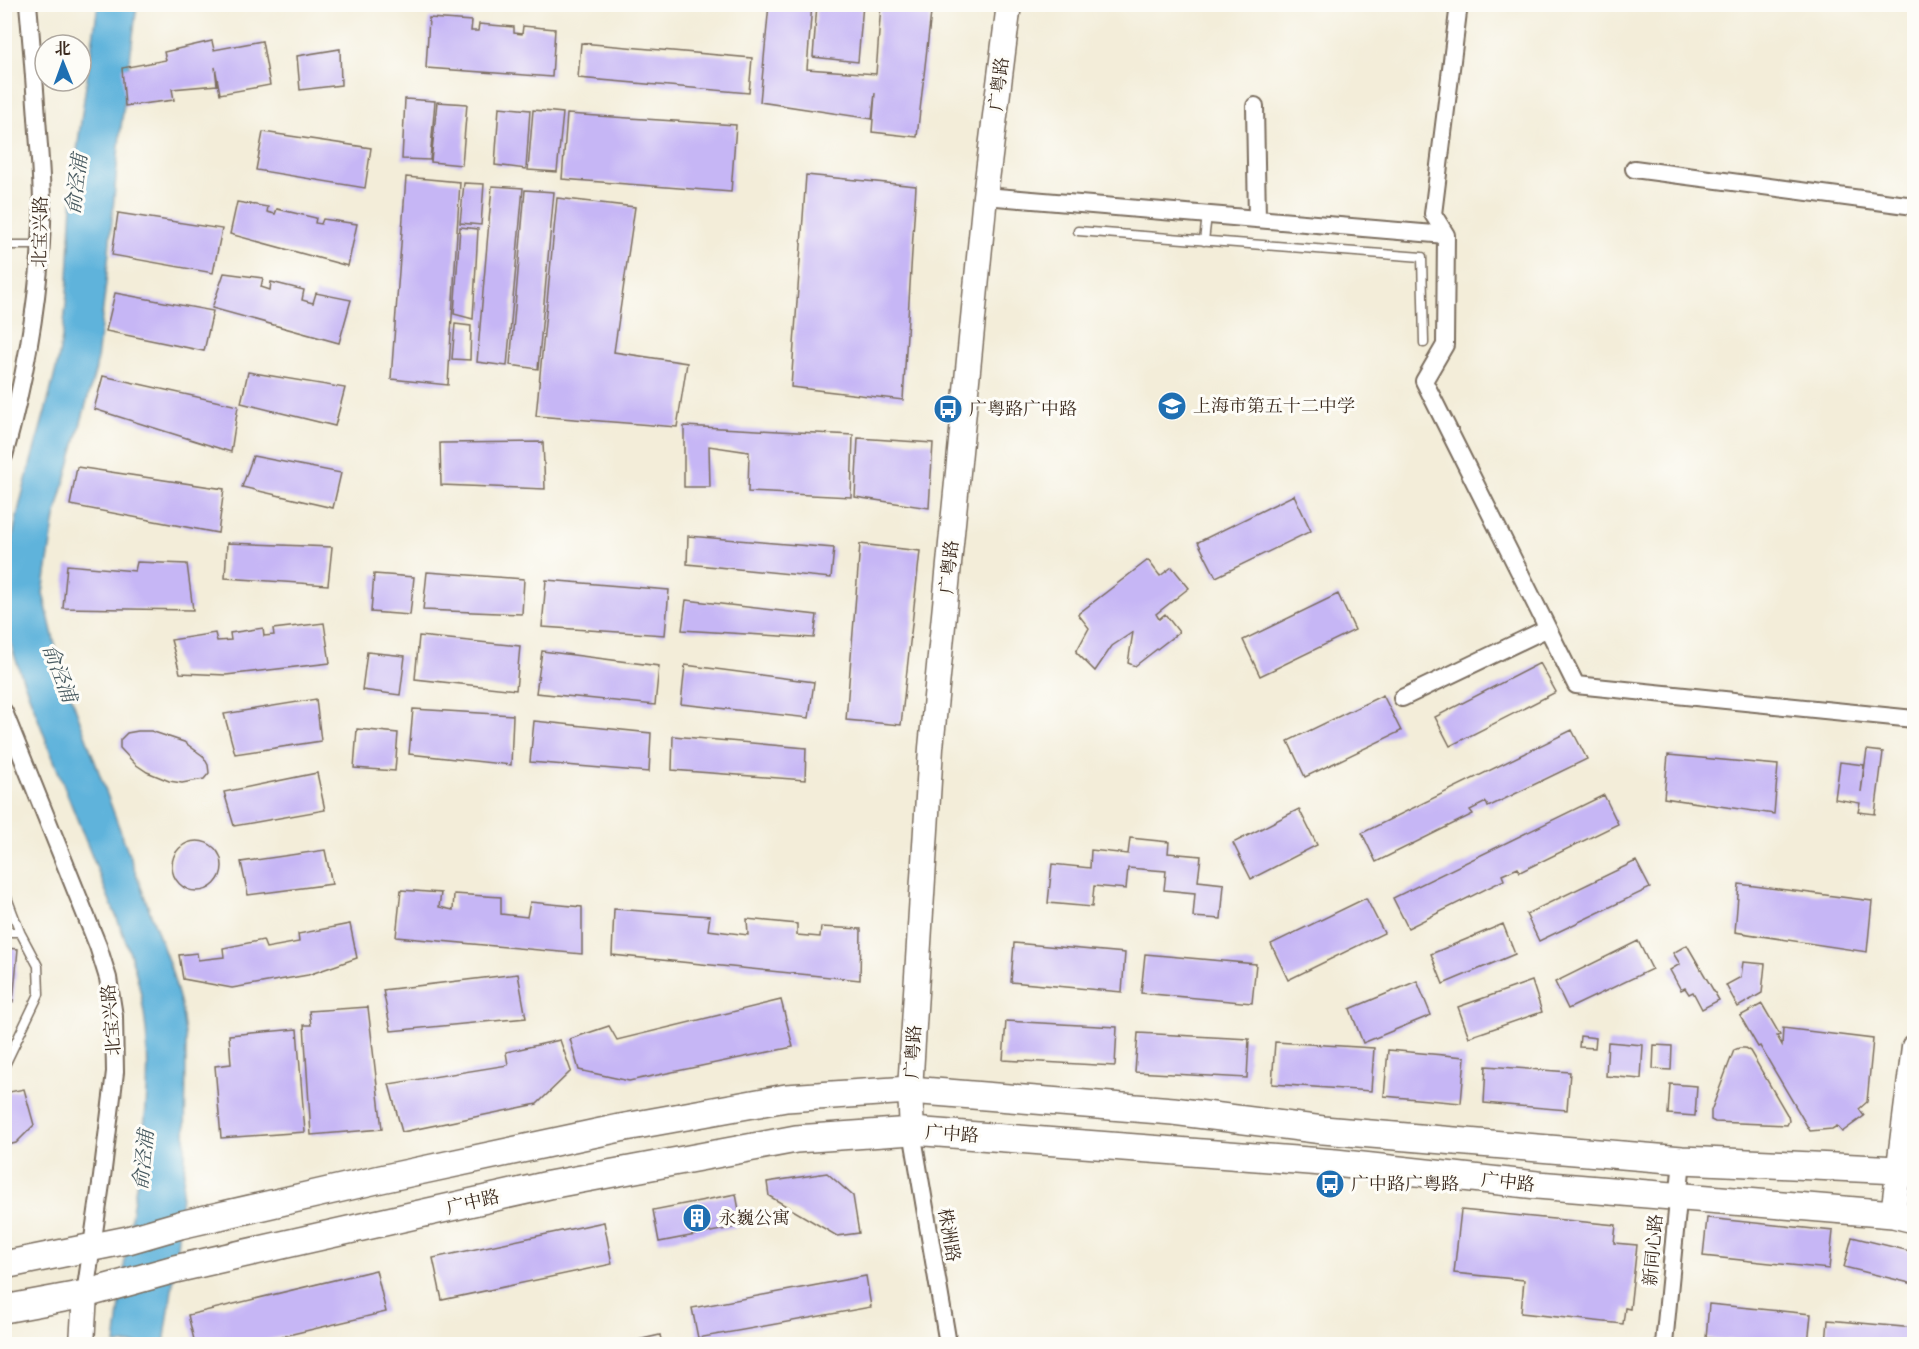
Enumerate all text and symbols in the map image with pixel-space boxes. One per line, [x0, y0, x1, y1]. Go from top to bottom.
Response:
north arrow [33, 33, 93, 93]
text: 北 [55, 38, 71, 60]
street label: 广粤路 [984, 56, 1014, 112]
water label: 俞泾浦 [59, 150, 94, 215]
street label: 北宝兴路 [27, 196, 53, 268]
school or university icon: 上海市第五十二中学 [1156, 390, 1188, 422]
bus stop icon: 广粤路广中路 [932, 393, 964, 425]
place label: 上海市第五十二中学 [1193, 394, 1355, 418]
place label: 广粤路广中路 [969, 397, 1077, 421]
street label: 广粤路 [934, 539, 964, 595]
water label: 俞泾浦 [36, 640, 84, 709]
street label: 北宝兴路 [96, 983, 126, 1057]
street label: 广粤路 [900, 1024, 926, 1080]
street label: 广中路 [924, 1120, 980, 1148]
water label: 俞泾浦 [127, 1126, 160, 1191]
street label: 广中路 [1480, 1167, 1536, 1197]
bus stop icon: 广中路广粤路 [1314, 1168, 1346, 1200]
place label: 广中路广粤路 [1351, 1172, 1459, 1196]
street label: 广中路 [444, 1184, 502, 1220]
building icon: 永巍公寓 [681, 1202, 713, 1234]
place label: 永巍公寓 [718, 1206, 790, 1230]
street label: 株洲路 [932, 1206, 966, 1264]
street label: 新同心路 [1638, 1213, 1668, 1287]

